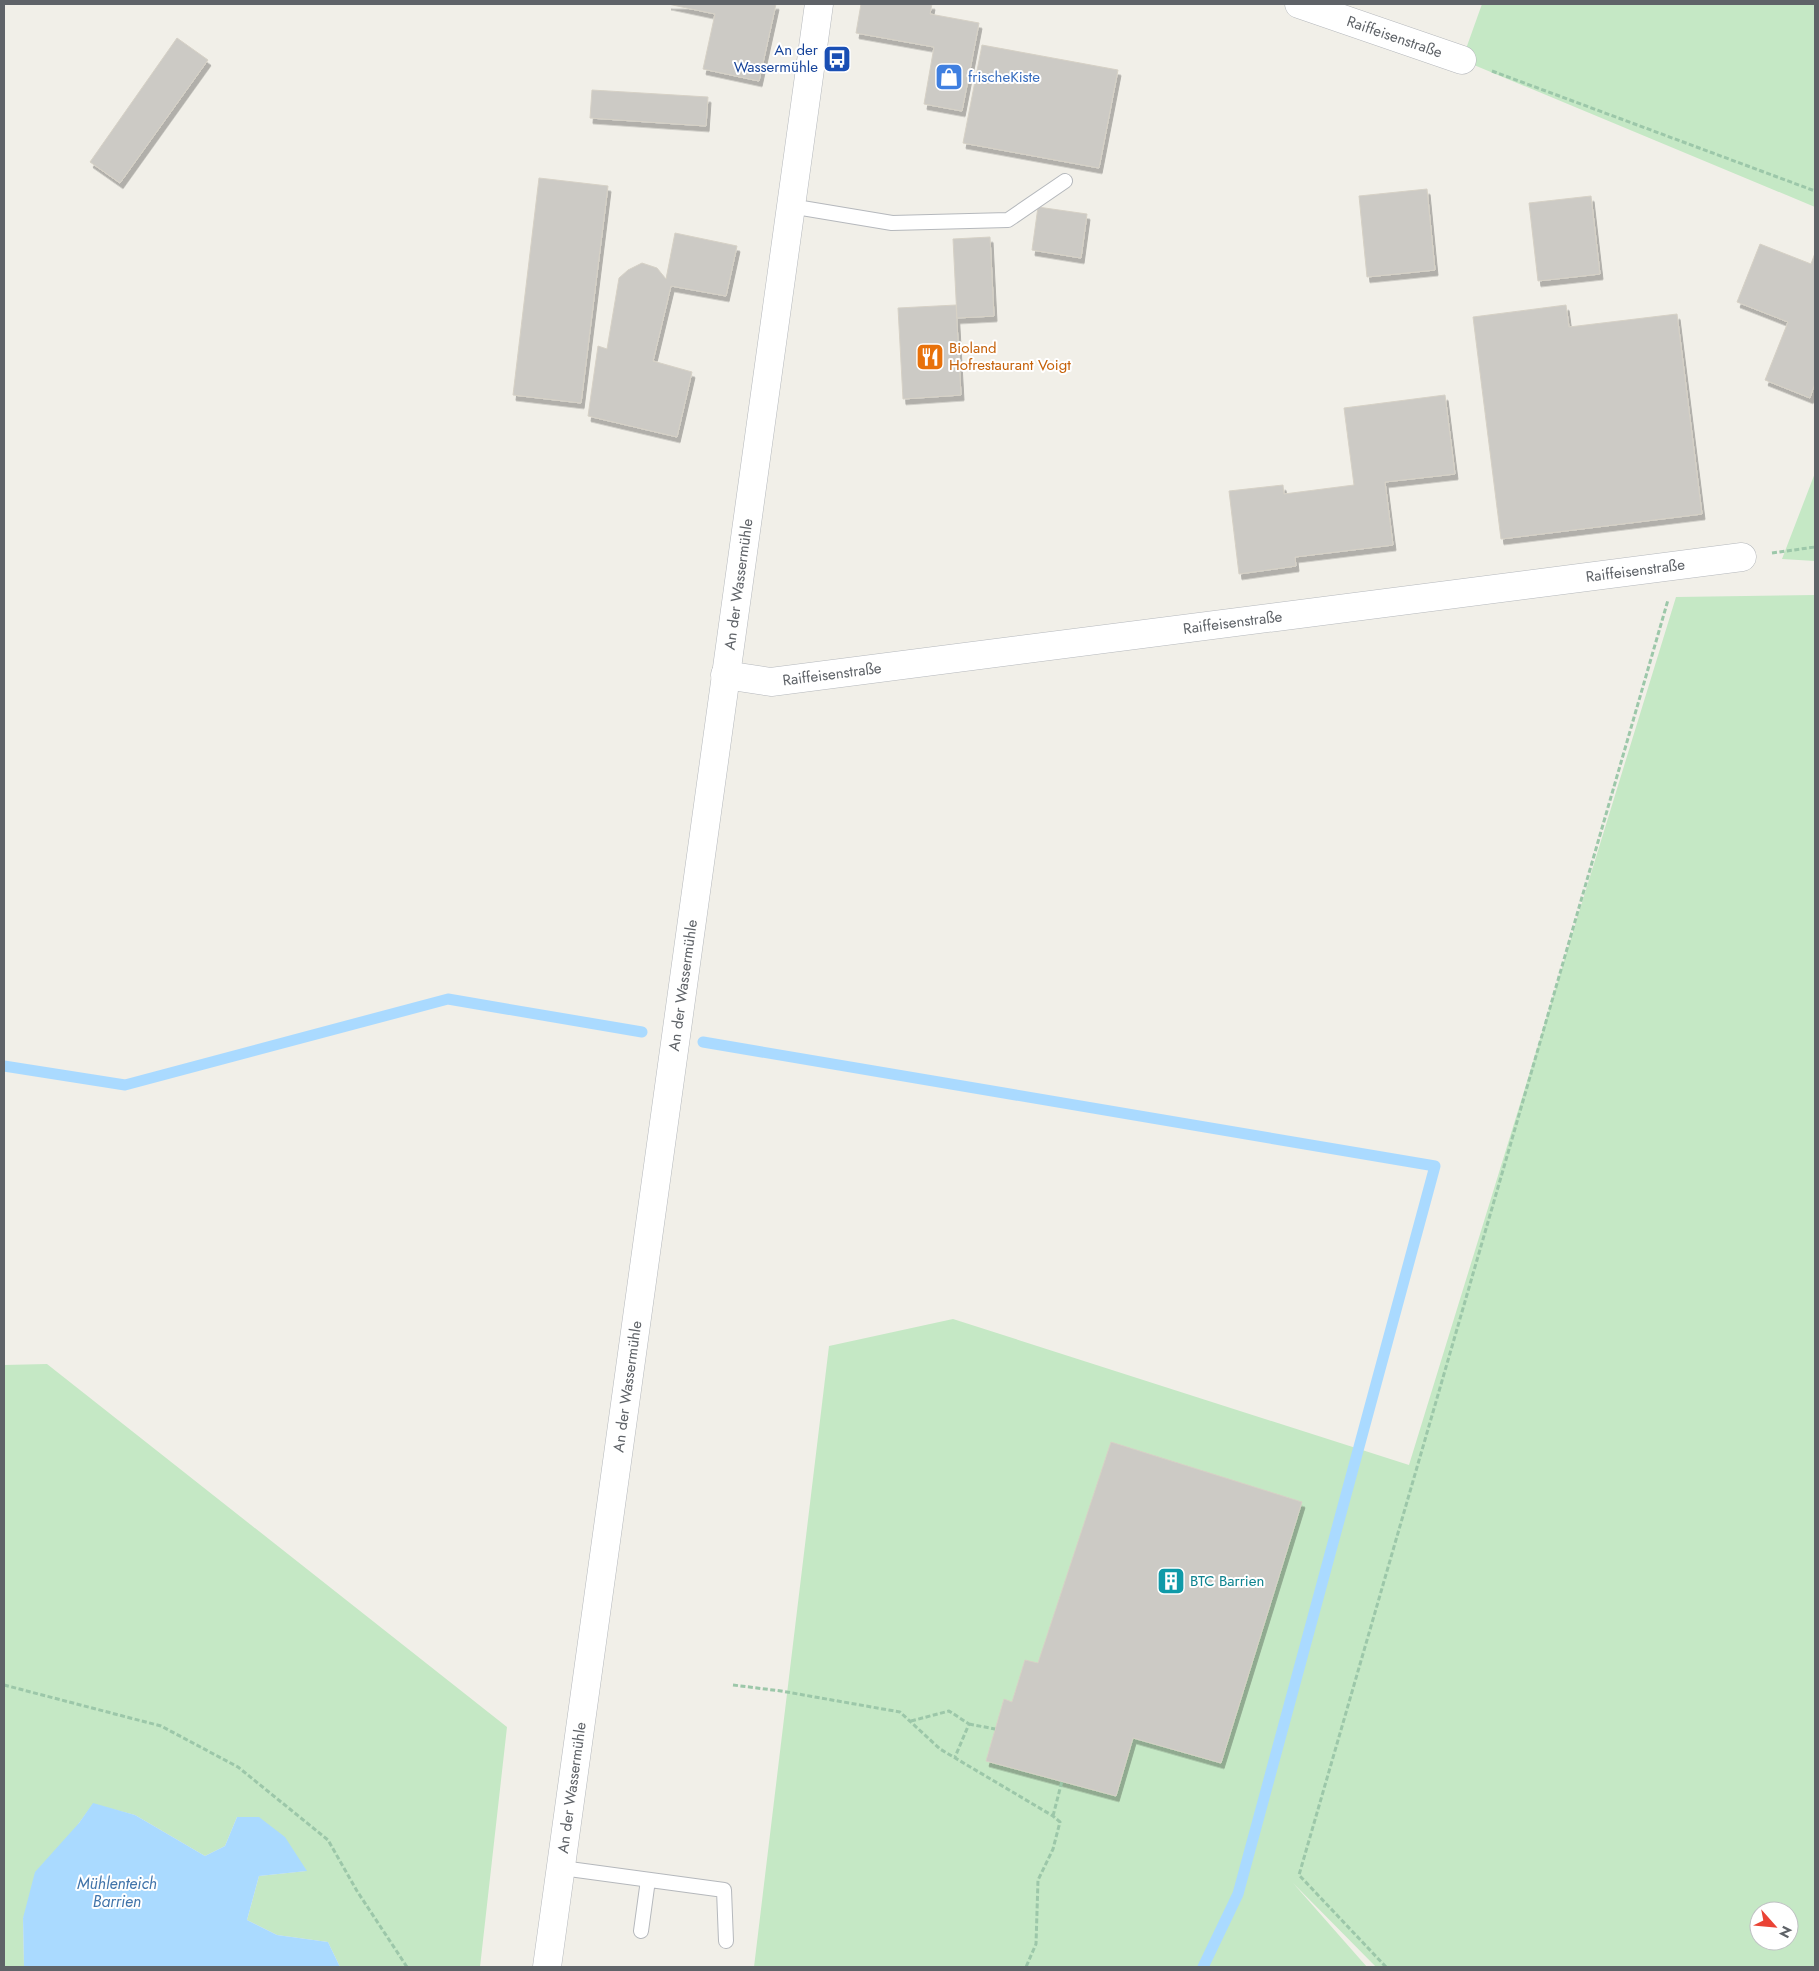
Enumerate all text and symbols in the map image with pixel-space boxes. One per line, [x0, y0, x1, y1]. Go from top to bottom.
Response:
street label: Raiffeisenstraße [1344, 10, 1445, 64]
place label: An der Wassermühle [734, 39, 819, 78]
bus stop icon: An der Wassermühle [822, 44, 852, 74]
shop icon: frischeKiste [934, 62, 964, 92]
place label: frischeKiste [968, 66, 1040, 88]
place label: Bioland Hofrestaurant Voigt [949, 337, 1071, 376]
restaurant icon: Bioland Hofrestaurant Voigt [915, 342, 945, 372]
street label: An der Wassermühle [719, 517, 759, 651]
street label: Raiffeisenstraße [1584, 553, 1686, 588]
street label: Raiffeisenstraße [1182, 605, 1284, 640]
street label: Raiffeisenstraße [781, 657, 883, 691]
street label: An der Wassermühle [663, 918, 703, 1053]
street label: An der Wassermühle [607, 1319, 647, 1454]
building icon: BTC Barrien [1156, 1566, 1186, 1596]
place label: BTC Barrien [1190, 1570, 1264, 1592]
street label: An der Wassermühle [552, 1720, 592, 1855]
water label: Mühlenteich Barrien [77, 1872, 157, 1913]
north arrow [1749, 1901, 1799, 1951]
text: N [1774, 1922, 1797, 1941]

